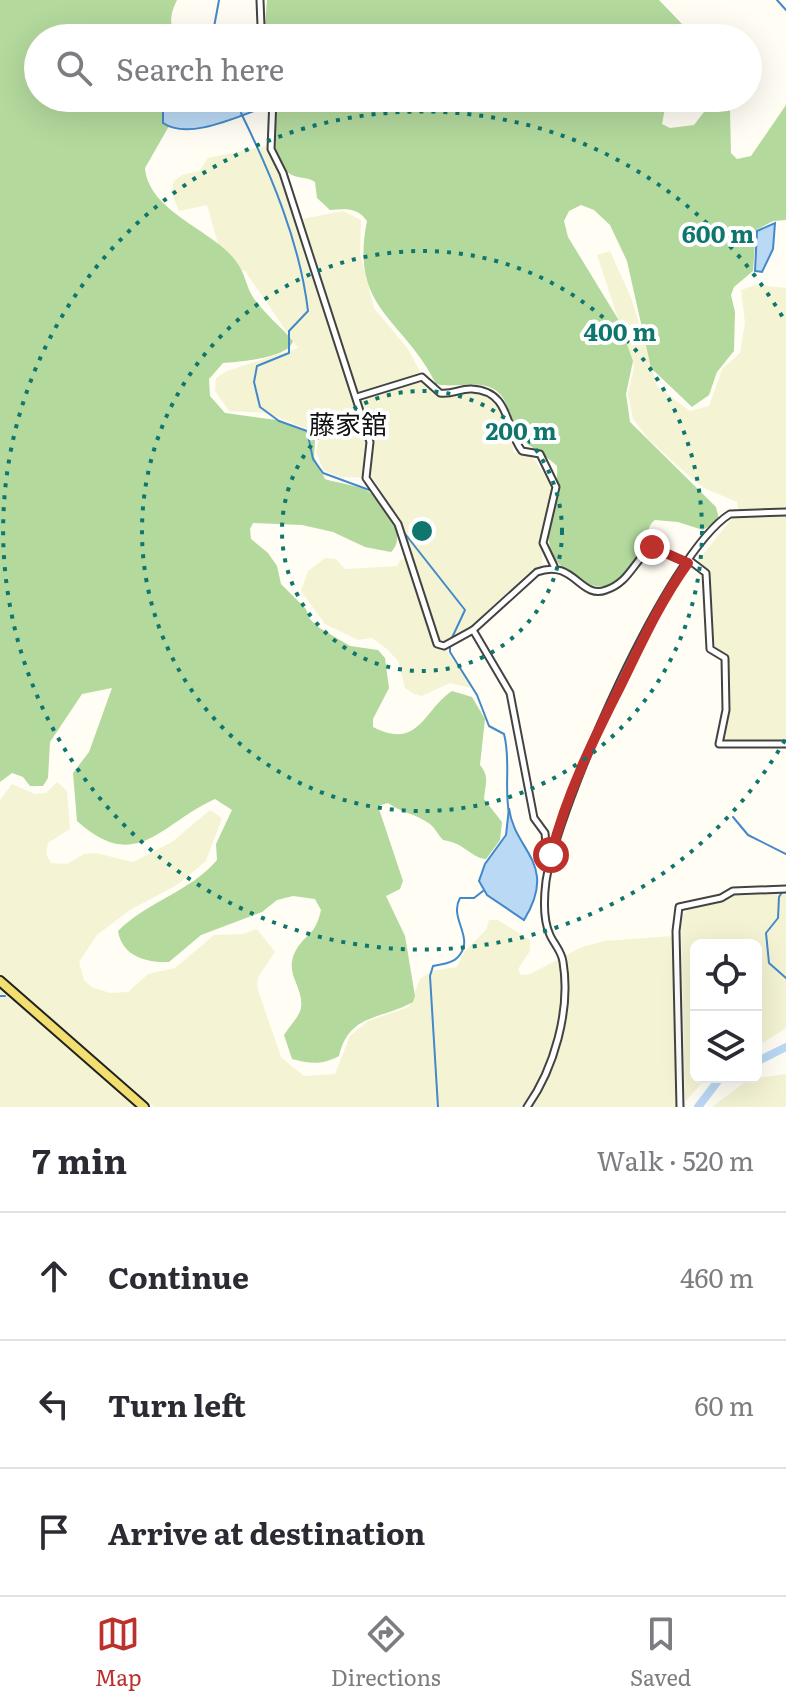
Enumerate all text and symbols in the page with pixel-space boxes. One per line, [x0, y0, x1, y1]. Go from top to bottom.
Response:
search box [24, 24, 762, 112]
icon: search [52, 46, 96, 90]
text: Search here [116, 46, 284, 90]
text: 600 m [682, 215, 754, 250]
text: 400 m [584, 313, 656, 348]
district label: 藤家舘 [309, 403, 387, 442]
text: 200 m [485, 412, 557, 447]
centre of rings [408, 517, 436, 545]
route end [634, 529, 670, 565]
route start [533, 837, 569, 873]
map controls [690, 939, 762, 1083]
button: locate [690, 939, 762, 1011]
button: layers [690, 1011, 762, 1083]
text: 7 min [32, 1134, 127, 1184]
text: Walk · 520 m [597, 1140, 754, 1179]
icon: ahead [32, 1254, 76, 1298]
text: Continue [108, 1254, 249, 1298]
text: 460 m [680, 1257, 754, 1296]
icon: left [32, 1382, 76, 1426]
text: Turn left [108, 1382, 246, 1426]
text: 60 m [695, 1385, 754, 1424]
icon: arrive [32, 1510, 76, 1554]
text: Arrive at destination [108, 1510, 425, 1554]
tab: Map [95, 1612, 142, 1693]
tab: Directions [331, 1612, 441, 1693]
tab: Saved [630, 1612, 691, 1693]

